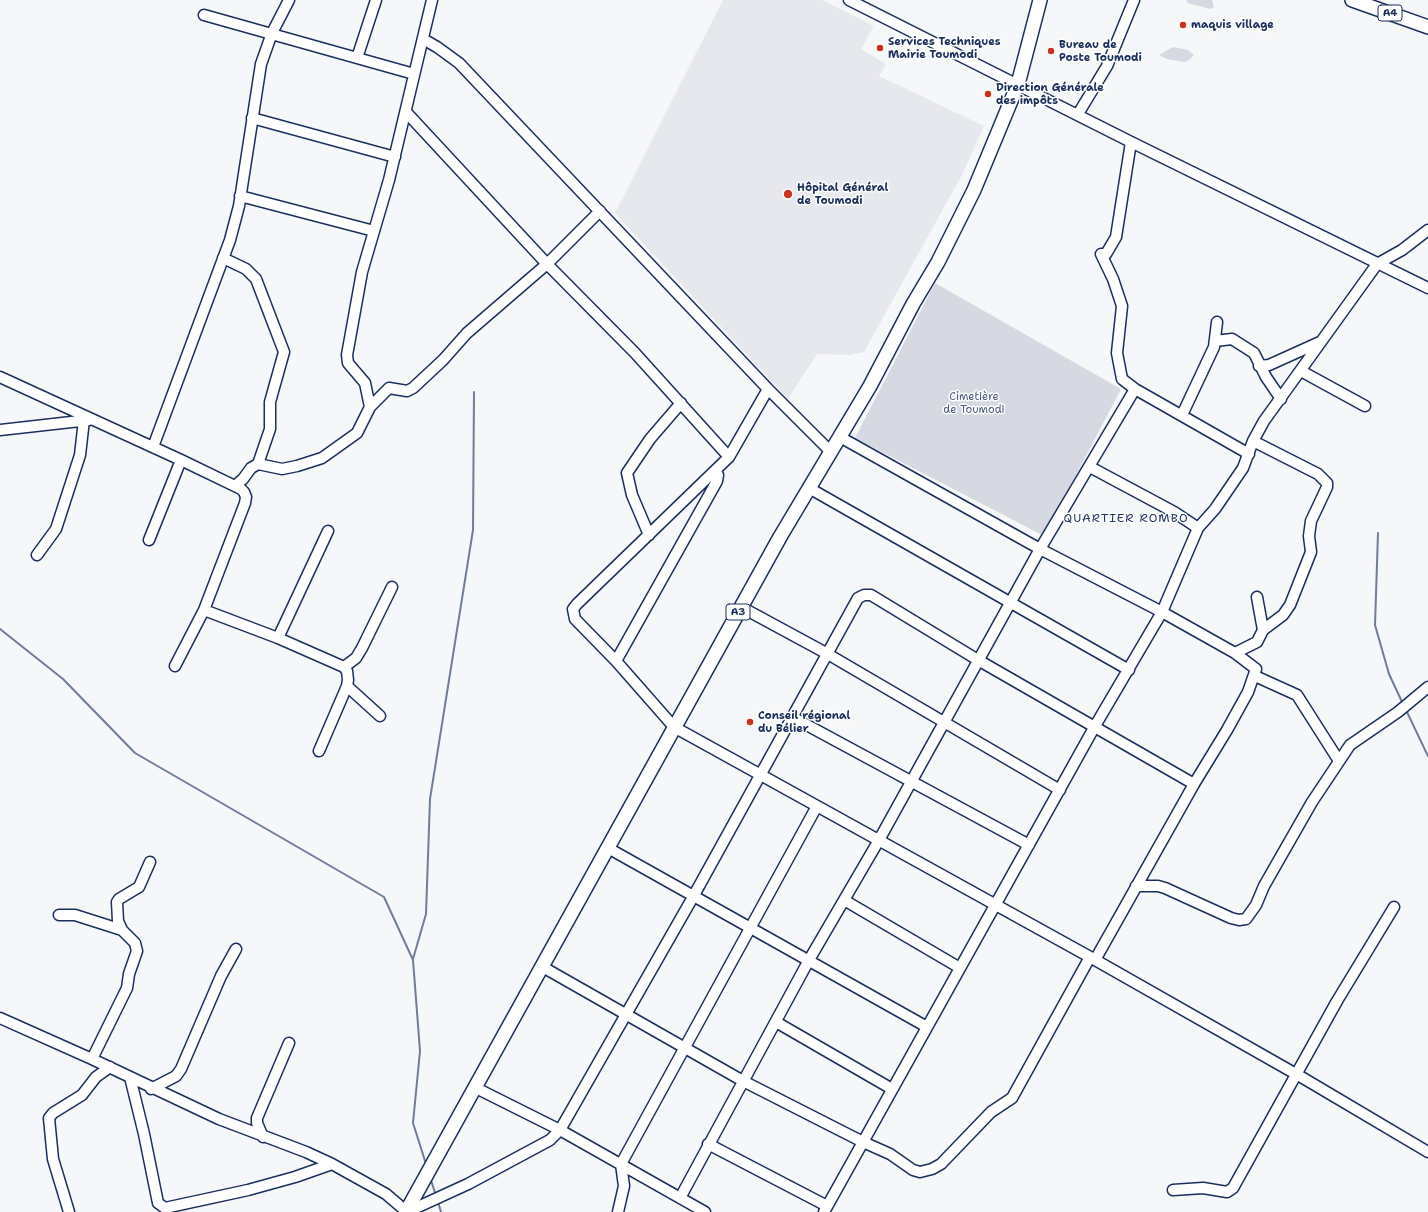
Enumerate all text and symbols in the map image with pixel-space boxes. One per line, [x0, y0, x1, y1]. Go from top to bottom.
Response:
road number: A4 [1378, 5, 1402, 21]
place label: maquis village [1191, 18, 1274, 32]
marker: maquis village [1178, 20, 1188, 30]
place label: Services Techniques Mairie Toumodi [888, 35, 1001, 61]
place label: Bureau de Poste Toumodi [1059, 38, 1142, 64]
marker: Services Techniques Mairie Toumodi [875, 43, 885, 53]
marker: Bureau de Poste Toumodi [1046, 46, 1056, 56]
place label: Direction Générale des impôts [996, 81, 1104, 107]
marker: Direction Générale des impôts [983, 89, 993, 99]
place label: Hôpital Général de Toumodi [797, 181, 888, 207]
marker: Hôpital Général de Toumodi [782, 188, 794, 200]
park label: Cimetière de Toumodi [943, 390, 1005, 416]
district label: QUARTIER ROMBO [1063, 512, 1189, 526]
road number: A3 [726, 604, 750, 620]
place label: Conseil régional du Bélier [758, 709, 850, 735]
marker: Conseil régional du Bélier [745, 717, 755, 727]

